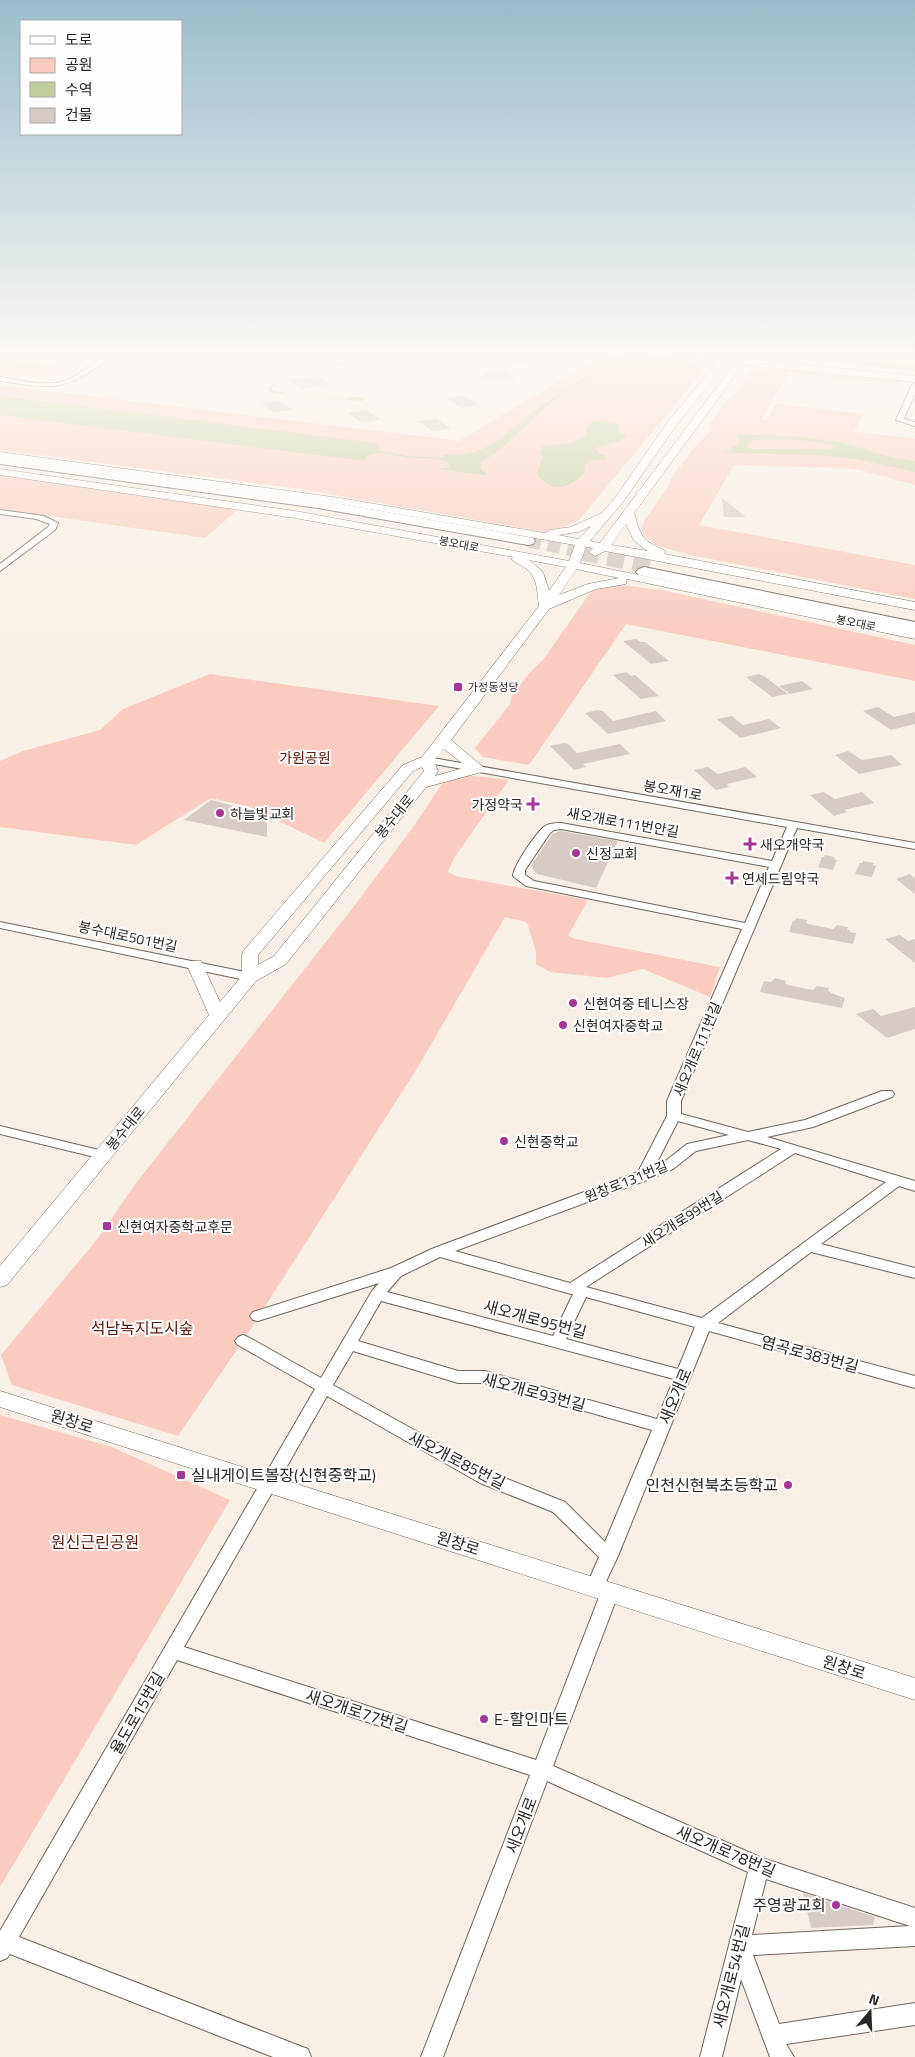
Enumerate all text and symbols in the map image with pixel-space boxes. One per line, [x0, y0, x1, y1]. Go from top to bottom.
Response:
legend [20, 20, 182, 135]
text: 도로 [65, 28, 93, 51]
text: 공원 [65, 53, 93, 76]
text: 수역 [65, 78, 93, 101]
text: 건물 [65, 103, 93, 126]
street label: 봉오대로 [438, 532, 480, 556]
street label: 봉오대로 [835, 611, 877, 635]
place label: 가정동성당 [468, 679, 519, 695]
marker: 가정동성당 [452, 681, 464, 693]
park label: 가원공원 [279, 747, 331, 768]
street label: 봉오재1로 [642, 775, 704, 806]
street label: 봉수대로 [370, 789, 418, 843]
place label: 가정약국 [471, 794, 523, 815]
marker: 가정약국 [527, 798, 539, 810]
street label: 새오개로111번안길 [565, 802, 681, 842]
place label: 하늘빛교회 [230, 803, 294, 824]
marker: 하늘빛교회 [214, 807, 226, 819]
place label: 새오개약국 [760, 834, 825, 855]
marker: 새오개약국 [744, 838, 756, 850]
place label: 신정교회 [586, 843, 638, 864]
marker: 신정교회 [570, 847, 582, 859]
place label: 연세드림약국 [742, 868, 819, 889]
marker: 연세드림약국 [726, 872, 738, 884]
street label: 봉수대로501번길 [77, 915, 179, 957]
place label: 신현여중 테니스장 [583, 993, 689, 1014]
marker: 신현여중 테니스장 [567, 997, 579, 1009]
street label: 새오개로111번길 [668, 998, 726, 1100]
place label: 신현여자중학교 [573, 1015, 663, 1036]
marker: 신현여자중학교 [557, 1019, 569, 1031]
street label: 봉수대로 [101, 1101, 149, 1155]
place label: 신현중학교 [514, 1131, 579, 1152]
marker: 신현중학교 [498, 1135, 510, 1147]
street label: 원창로131번길 [581, 1155, 671, 1207]
street label: 새오개로99번길 [637, 1185, 727, 1253]
place label: 신현여자중학교후문 [117, 1216, 233, 1237]
marker: 신현여자중학교후문 [101, 1220, 113, 1232]
street label: 새오개로95번길 [481, 1294, 589, 1344]
park label: 석남녹지도시숲 [90, 1316, 194, 1340]
street label: 염곡로383번길 [758, 1329, 862, 1379]
street label: 새오개로 [652, 1364, 698, 1428]
street label: 새오개로93번길 [480, 1367, 588, 1417]
street label: 원창로 [47, 1403, 97, 1439]
street label: 새오개로85번길 [404, 1425, 510, 1495]
place label: 실내게이트볼장(신현중학교) [191, 1463, 376, 1487]
marker: 실내게이트볼장(신현중학교) [175, 1469, 187, 1481]
place label: 인천신현북초등학교 [646, 1473, 778, 1497]
marker: 인천신현북초등학교 [782, 1479, 794, 1491]
street label: 원창로 [433, 1525, 483, 1561]
park label: 원신근린공원 [51, 1530, 139, 1554]
street label: 원창로 [819, 1649, 869, 1685]
street label: 율도로15번길 [104, 1667, 170, 1759]
street label: 새오개로77번길 [303, 1683, 411, 1739]
place label: E-할인마트 [494, 1707, 568, 1731]
marker: E-할인마트 [478, 1713, 490, 1725]
street label: 새오개로 [499, 1793, 543, 1857]
street label: 새오개로78번길 [672, 1819, 780, 1883]
place label: 주영광교회 [752, 1893, 826, 1917]
marker: 주영광교회 [830, 1899, 842, 1911]
street label: 새오개로54번길 [707, 1922, 755, 2030]
north arrow [845, 1987, 895, 2037]
text: N [866, 1988, 882, 2011]

